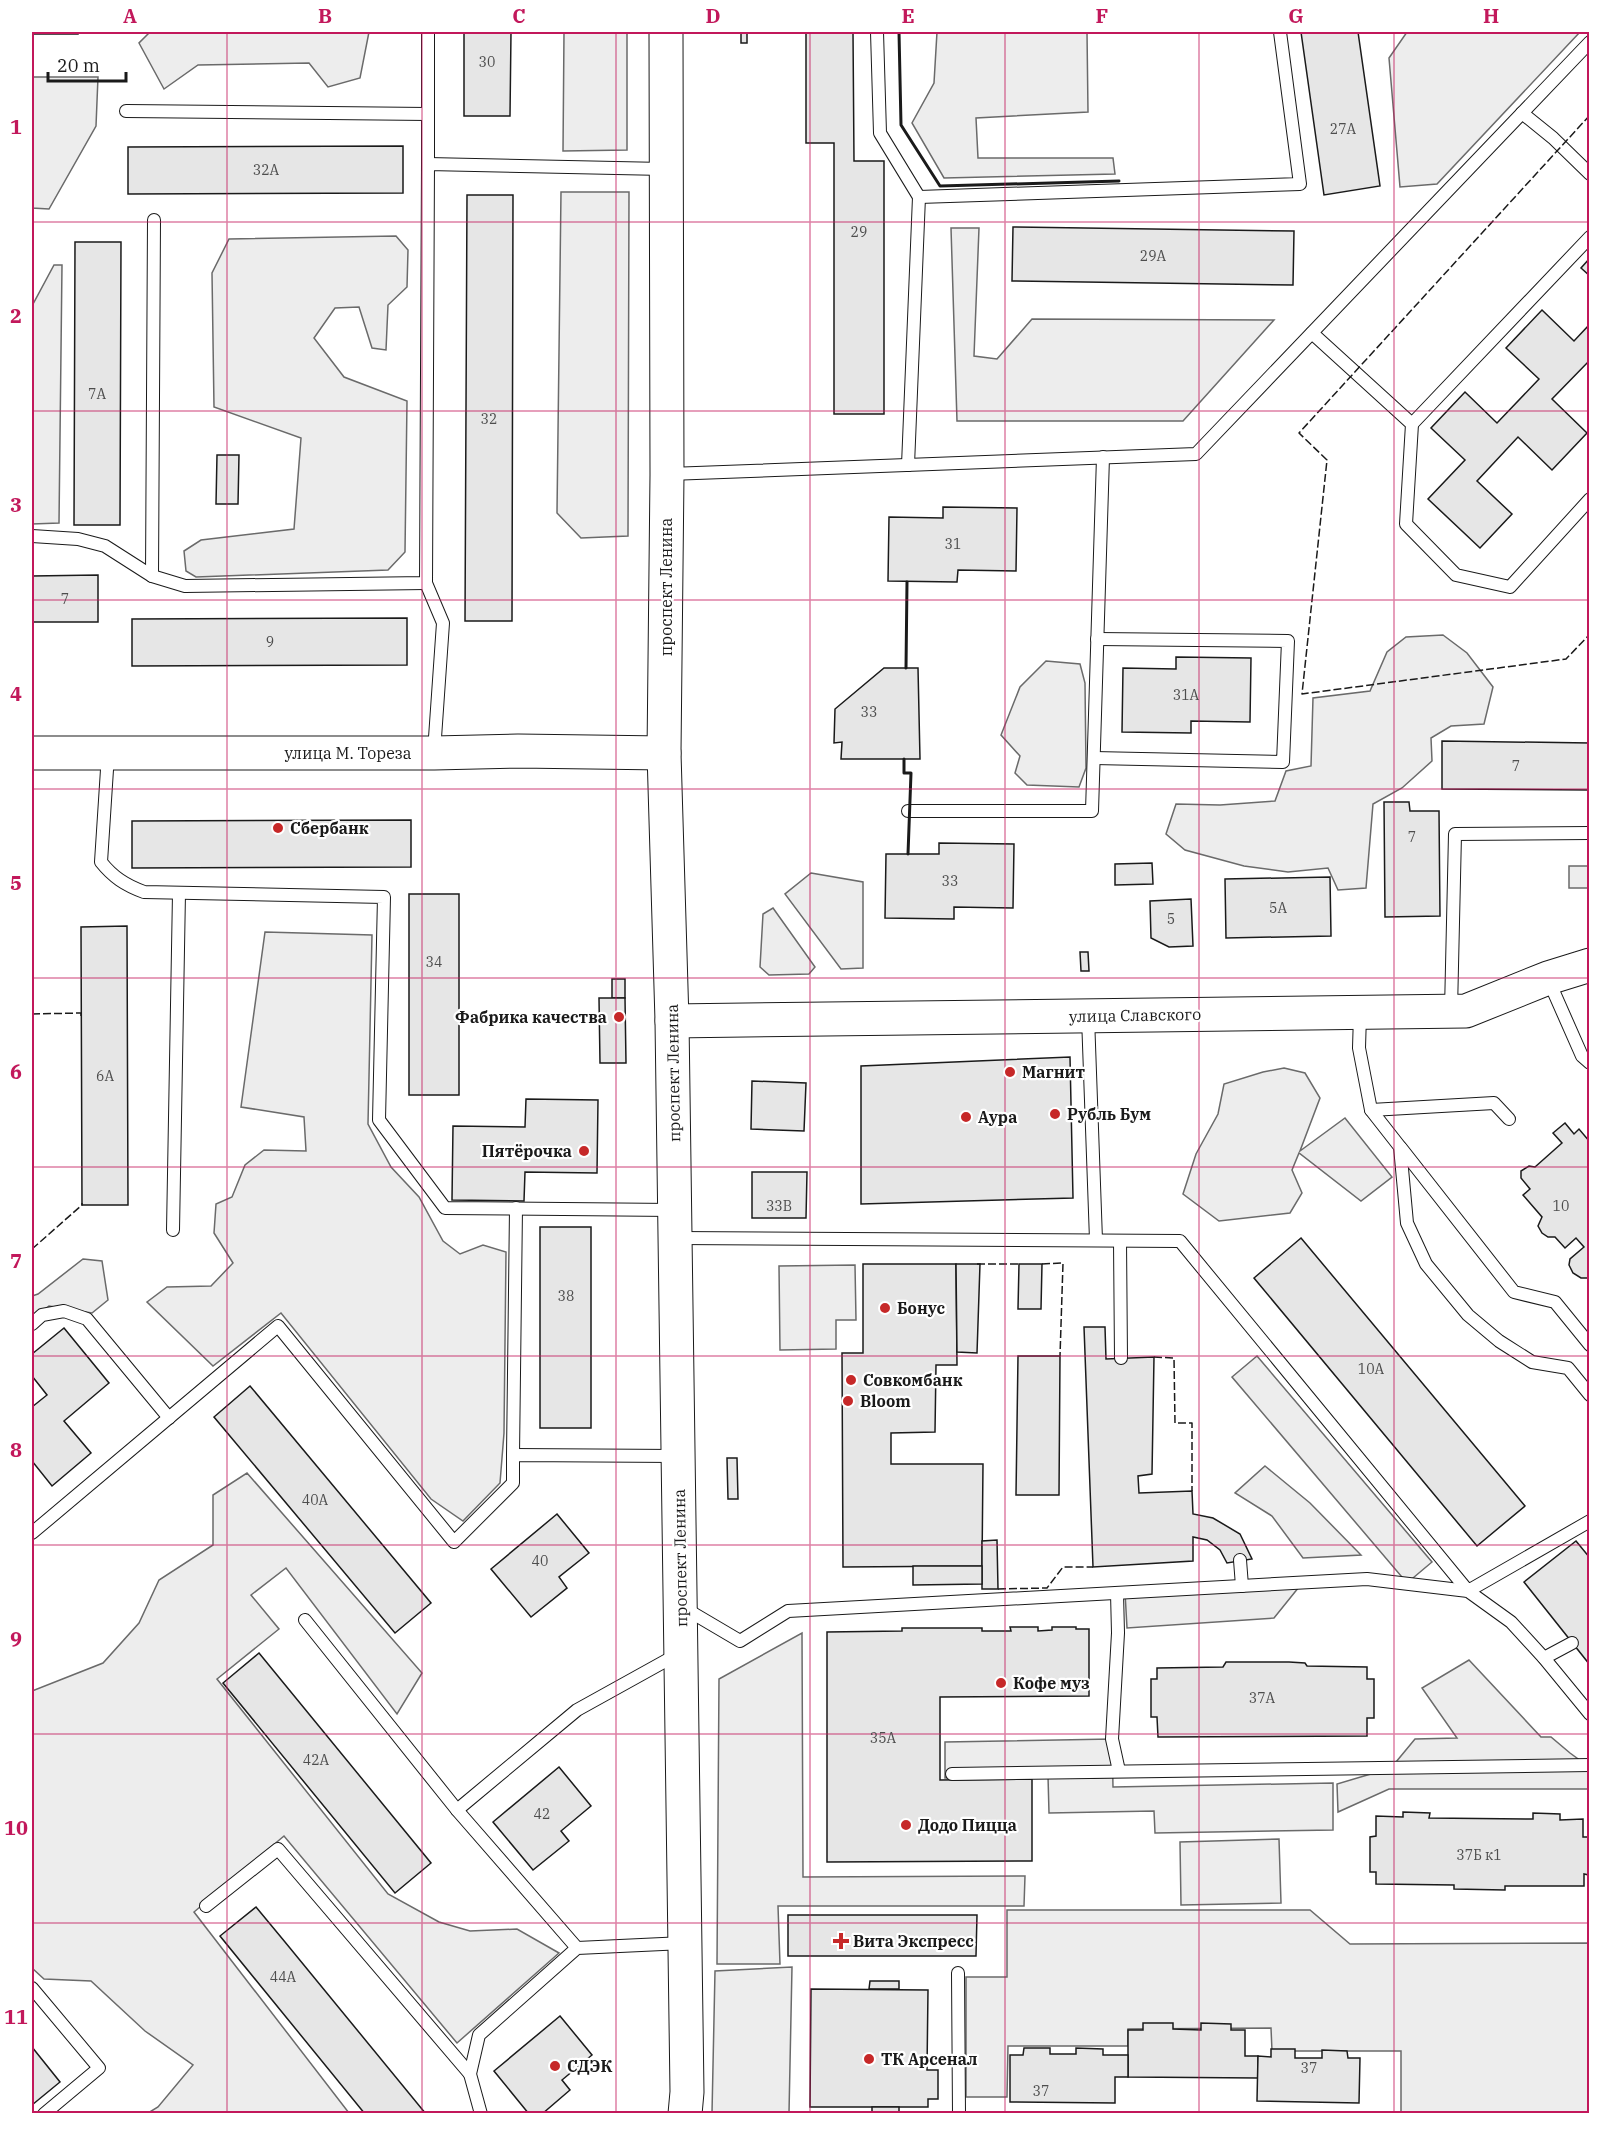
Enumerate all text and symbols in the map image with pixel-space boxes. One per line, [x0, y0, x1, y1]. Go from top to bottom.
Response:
text: A [123, 2, 137, 29]
text: B [318, 2, 332, 29]
text: C [512, 2, 526, 29]
text: D [705, 2, 721, 29]
text: E [901, 2, 915, 29]
text: F [1096, 2, 1108, 29]
text: G [1288, 2, 1304, 29]
text: H [1483, 2, 1499, 29]
scale bar [48, 45, 126, 83]
house number: 30 [479, 53, 495, 71]
text: 20 m [57, 54, 100, 77]
text: 1 [10, 113, 22, 140]
house number: 27А [1330, 120, 1357, 138]
house number: 32А [253, 161, 280, 179]
house number: 29 [851, 223, 867, 241]
house number: 29А [1140, 247, 1167, 265]
text: 2 [10, 302, 22, 329]
house number: 7А [88, 385, 106, 403]
house number: 32 [481, 410, 497, 428]
text: 3 [10, 491, 22, 518]
street label: проспект Ленина [656, 518, 676, 656]
house number: 31 [945, 535, 961, 553]
house number: 7 [61, 590, 69, 608]
house number: 9 [266, 633, 274, 651]
text: 4 [10, 680, 22, 707]
house number: 31А [1173, 686, 1200, 704]
house number: 33 [861, 703, 877, 721]
street label: улица М. Тореза [284, 743, 412, 763]
house number: 7 [1512, 757, 1520, 775]
place label: Сбербанк [290, 818, 369, 838]
marker: Сбербанк [271, 821, 285, 835]
house number: 7 [1408, 828, 1416, 846]
text: 5 [10, 869, 22, 896]
house number: 33 [942, 872, 958, 890]
house number: 5А [1269, 899, 1287, 917]
house number: 5 [1167, 910, 1175, 928]
house number: 34 [426, 953, 442, 971]
street label: проспект Ленина [662, 1003, 684, 1142]
street label: улица Славского [1069, 1004, 1201, 1026]
place label: Фабрика качества [455, 1007, 607, 1027]
marker: Фабрика качества [612, 1010, 626, 1024]
text: 6 [10, 1058, 22, 1085]
place label: Магнит [1022, 1062, 1085, 1082]
marker: Магнит [1003, 1065, 1017, 1079]
house number: 6А [96, 1067, 114, 1085]
place label: Рубль Бум [1067, 1104, 1151, 1124]
place label: Аура [978, 1107, 1017, 1127]
marker: Рубль Бум [1048, 1107, 1062, 1121]
marker: Аура [959, 1110, 973, 1124]
place label: Пятёрочка [482, 1141, 572, 1161]
marker: Пятёрочка [577, 1144, 591, 1158]
house number: 33В [766, 1197, 792, 1215]
house number: 10 [1553, 1197, 1569, 1215]
text: 7 [10, 1247, 22, 1274]
house number: 38 [558, 1287, 574, 1305]
place label: Бонус [897, 1298, 946, 1318]
marker: Бонус [878, 1301, 892, 1315]
house number: 10А [1358, 1360, 1385, 1378]
place label: Совкомбанк [863, 1370, 963, 1390]
marker: Совкомбанк [844, 1373, 858, 1387]
place label: Bloom [860, 1391, 911, 1411]
marker: Bloom [841, 1394, 855, 1408]
text: 8 [10, 1436, 22, 1463]
street label: проспект Ленина [669, 1488, 691, 1627]
house number: 40А [302, 1491, 329, 1509]
house number: 40 [532, 1552, 548, 1570]
text: 9 [10, 1625, 22, 1652]
place label: Кофе муз [1013, 1673, 1090, 1693]
marker: Кофе муз [994, 1676, 1008, 1690]
house number: 37А [1249, 1689, 1276, 1707]
house number: 35А [870, 1729, 897, 1747]
house number: 42А [303, 1751, 330, 1769]
house number: 42 [534, 1805, 550, 1823]
text: 10 [4, 1814, 28, 1841]
place label: Додо Пицца [918, 1815, 1017, 1835]
marker: Додо Пицца [899, 1818, 913, 1832]
house number: 37Б к1 [1456, 1846, 1502, 1864]
place label: Вита Экспресс [853, 1931, 974, 1951]
marker: Вита Экспресс [834, 1934, 848, 1948]
house number: 44А [270, 1968, 297, 1986]
text: 11 [4, 2003, 28, 2030]
place label: ТК Арсенал [881, 2049, 977, 2069]
marker: ТК Арсенал [862, 2052, 876, 2066]
place label: СДЭК [567, 2056, 612, 2076]
marker: СДЭК [548, 2059, 562, 2073]
house number: 37 [1301, 2059, 1317, 2077]
house number: 37 [1033, 2082, 1049, 2100]

